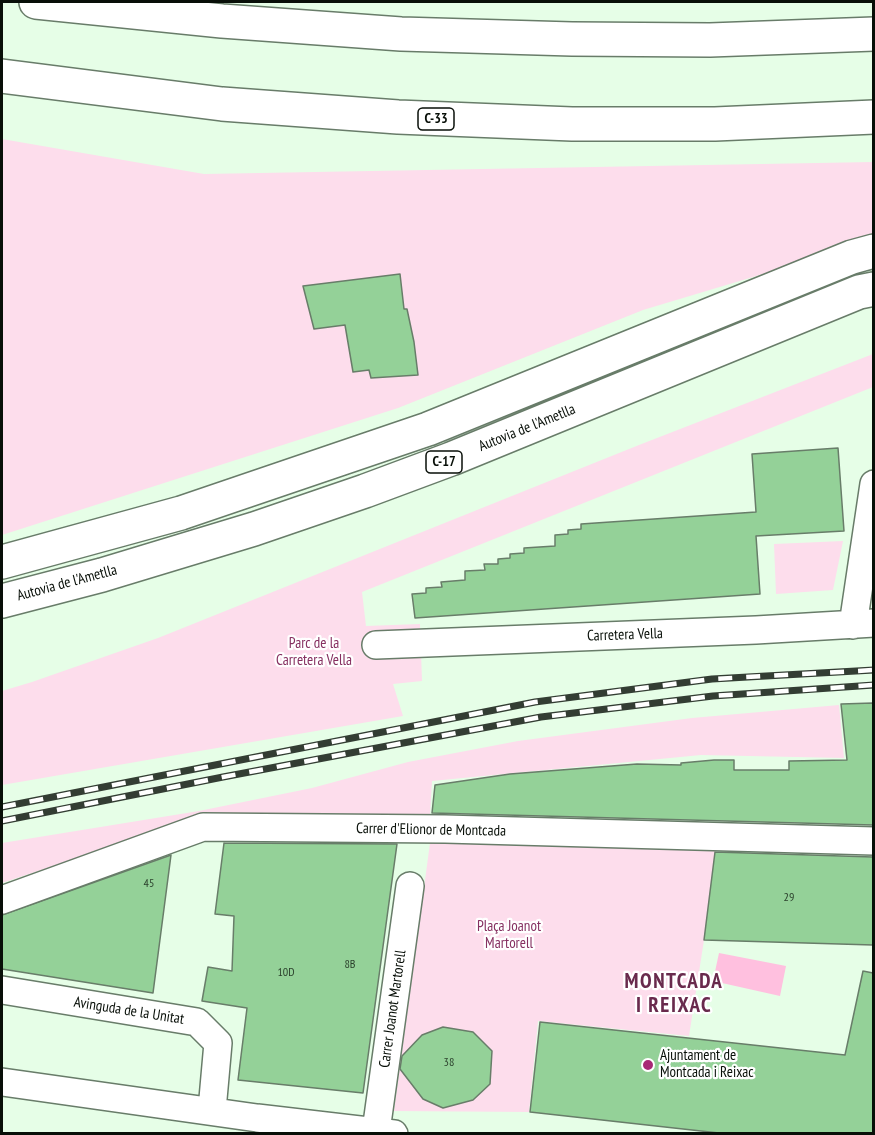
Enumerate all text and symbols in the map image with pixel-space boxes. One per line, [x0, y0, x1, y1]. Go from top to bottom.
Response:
road number: C-33 [418, 108, 454, 130]
street label: Autovia de l'Ametlla [476, 400, 578, 456]
road number: C-17 [426, 451, 462, 473]
street label: Autovia de l'Ametlla [15, 561, 119, 605]
street label: Carretera Vella [587, 625, 663, 645]
park label: Parc de la Carretera Vella [276, 635, 352, 670]
street label: Carrer d'Elionor de Montcada [356, 820, 506, 840]
house number: 45 [144, 877, 154, 891]
house number: 29 [784, 891, 794, 905]
park label: Plaça Joanot Martorell [477, 918, 541, 953]
street label: Carrer Joanot Martorell [376, 949, 410, 1069]
house number: 8B [344, 958, 356, 972]
house number: 10D [277, 966, 295, 980]
district label: MONTCADA I REIXAC [625, 969, 723, 1019]
street label: Avinguda de la Unitat [73, 993, 185, 1029]
place label: Ajuntament de Montcada i Reixac [660, 1047, 754, 1082]
house number: 38 [444, 1056, 454, 1070]
marker: Ajuntament de Montcada i Reixac [641, 1058, 655, 1072]

